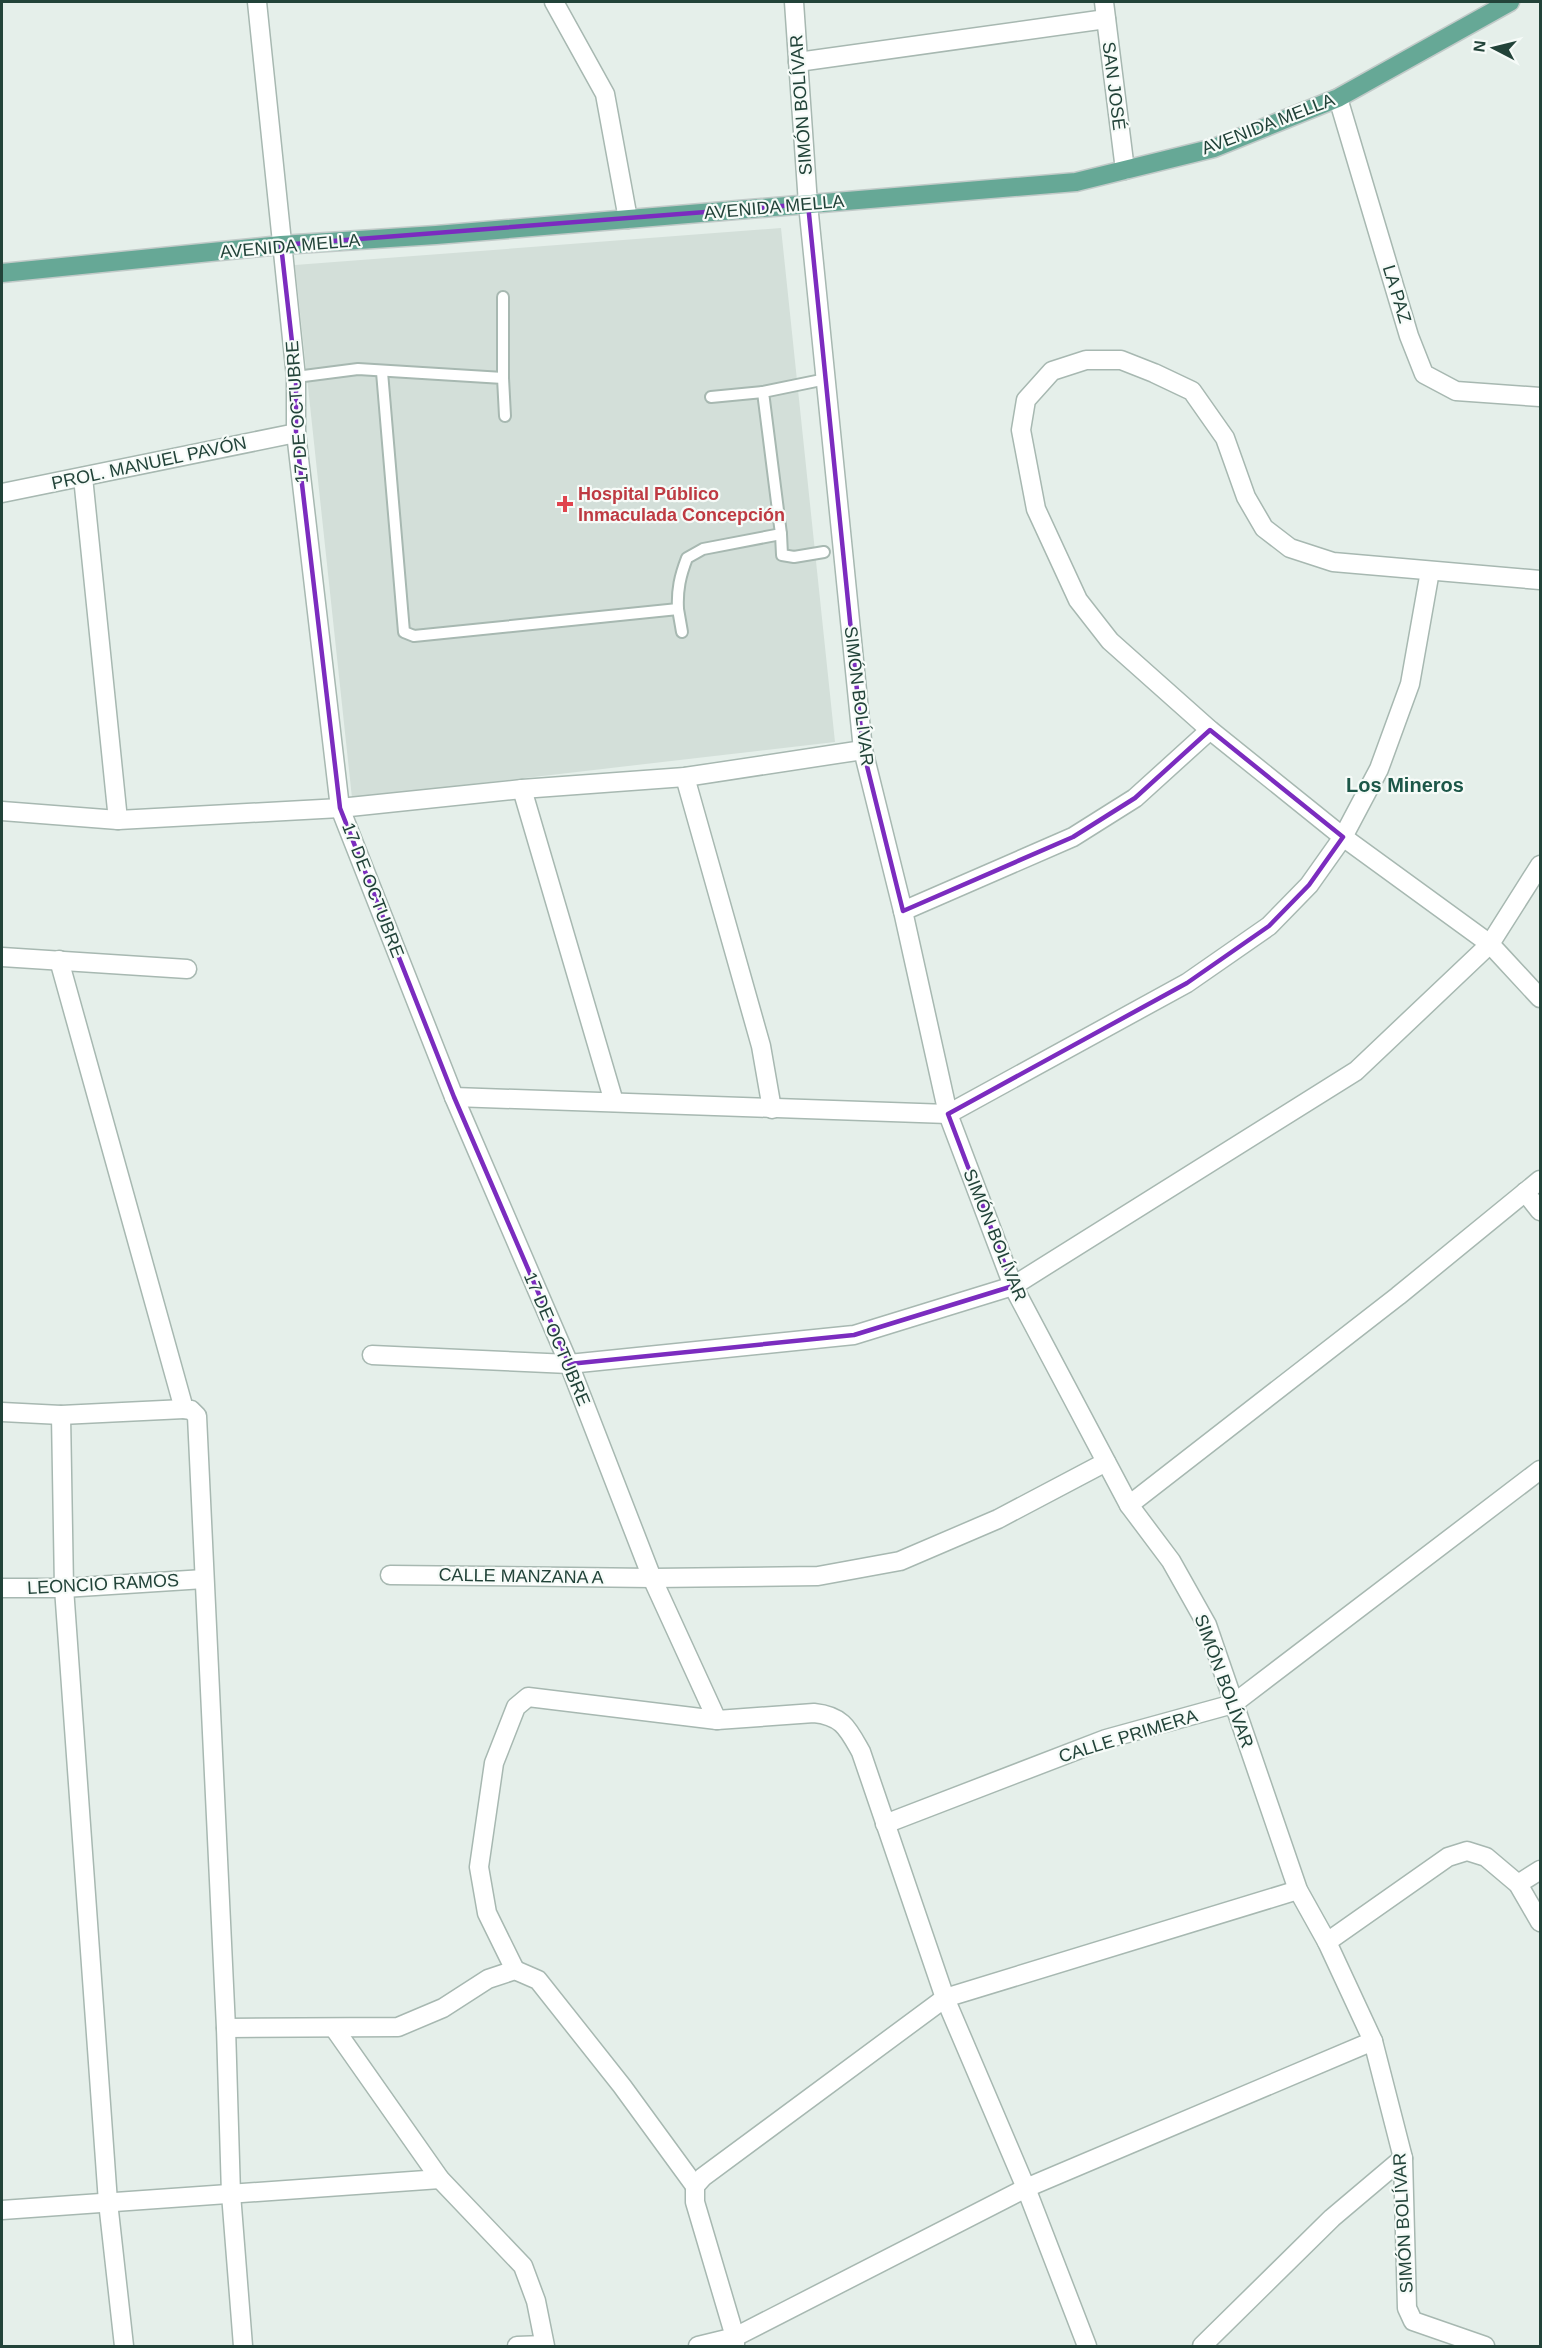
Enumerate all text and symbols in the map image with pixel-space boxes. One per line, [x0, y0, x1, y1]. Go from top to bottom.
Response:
north arrow [1464, 18, 1524, 78]
street label: SIMÓN BOLÍVAR [785, 34, 816, 176]
text: N [1470, 39, 1489, 53]
street label: SAN JOSÉ [1099, 41, 1129, 131]
street label: AVENIDA MELLA [1199, 89, 1337, 159]
street label: AVENIDA MELLA [703, 191, 845, 223]
street label: AVENIDA MELLA [219, 230, 361, 262]
street label: LA PAZ [1379, 263, 1415, 325]
street label: 17 DE OCTUBRE [282, 340, 312, 484]
street label: PROL. MANUEL PAVÓN [50, 432, 248, 493]
place label: Hospital Público Inmaculada Concepción [578, 484, 785, 525]
marker: Hospital Público Inmaculada Concepción [556, 495, 574, 513]
street label: SIMÓN BOLÍVAR [841, 625, 878, 767]
district label: Los Mineros [1346, 774, 1464, 796]
street label: 17 DE OCTUBRE [338, 820, 408, 960]
street label: SIMÓN BOLÍVAR [959, 1166, 1032, 1304]
street label: 17 DE OCTUBRE [520, 1269, 594, 1409]
street label: CALLE MANZANA A [438, 1565, 604, 1587]
street label: LEONCIO RAMOS [27, 1570, 179, 1598]
street label: SIMÓN BOLÍVAR [1191, 1611, 1258, 1751]
street label: CALLE PRIMERA [1056, 1705, 1200, 1767]
street label: SIMÓN BOLÍVAR [1388, 2152, 1417, 2294]

